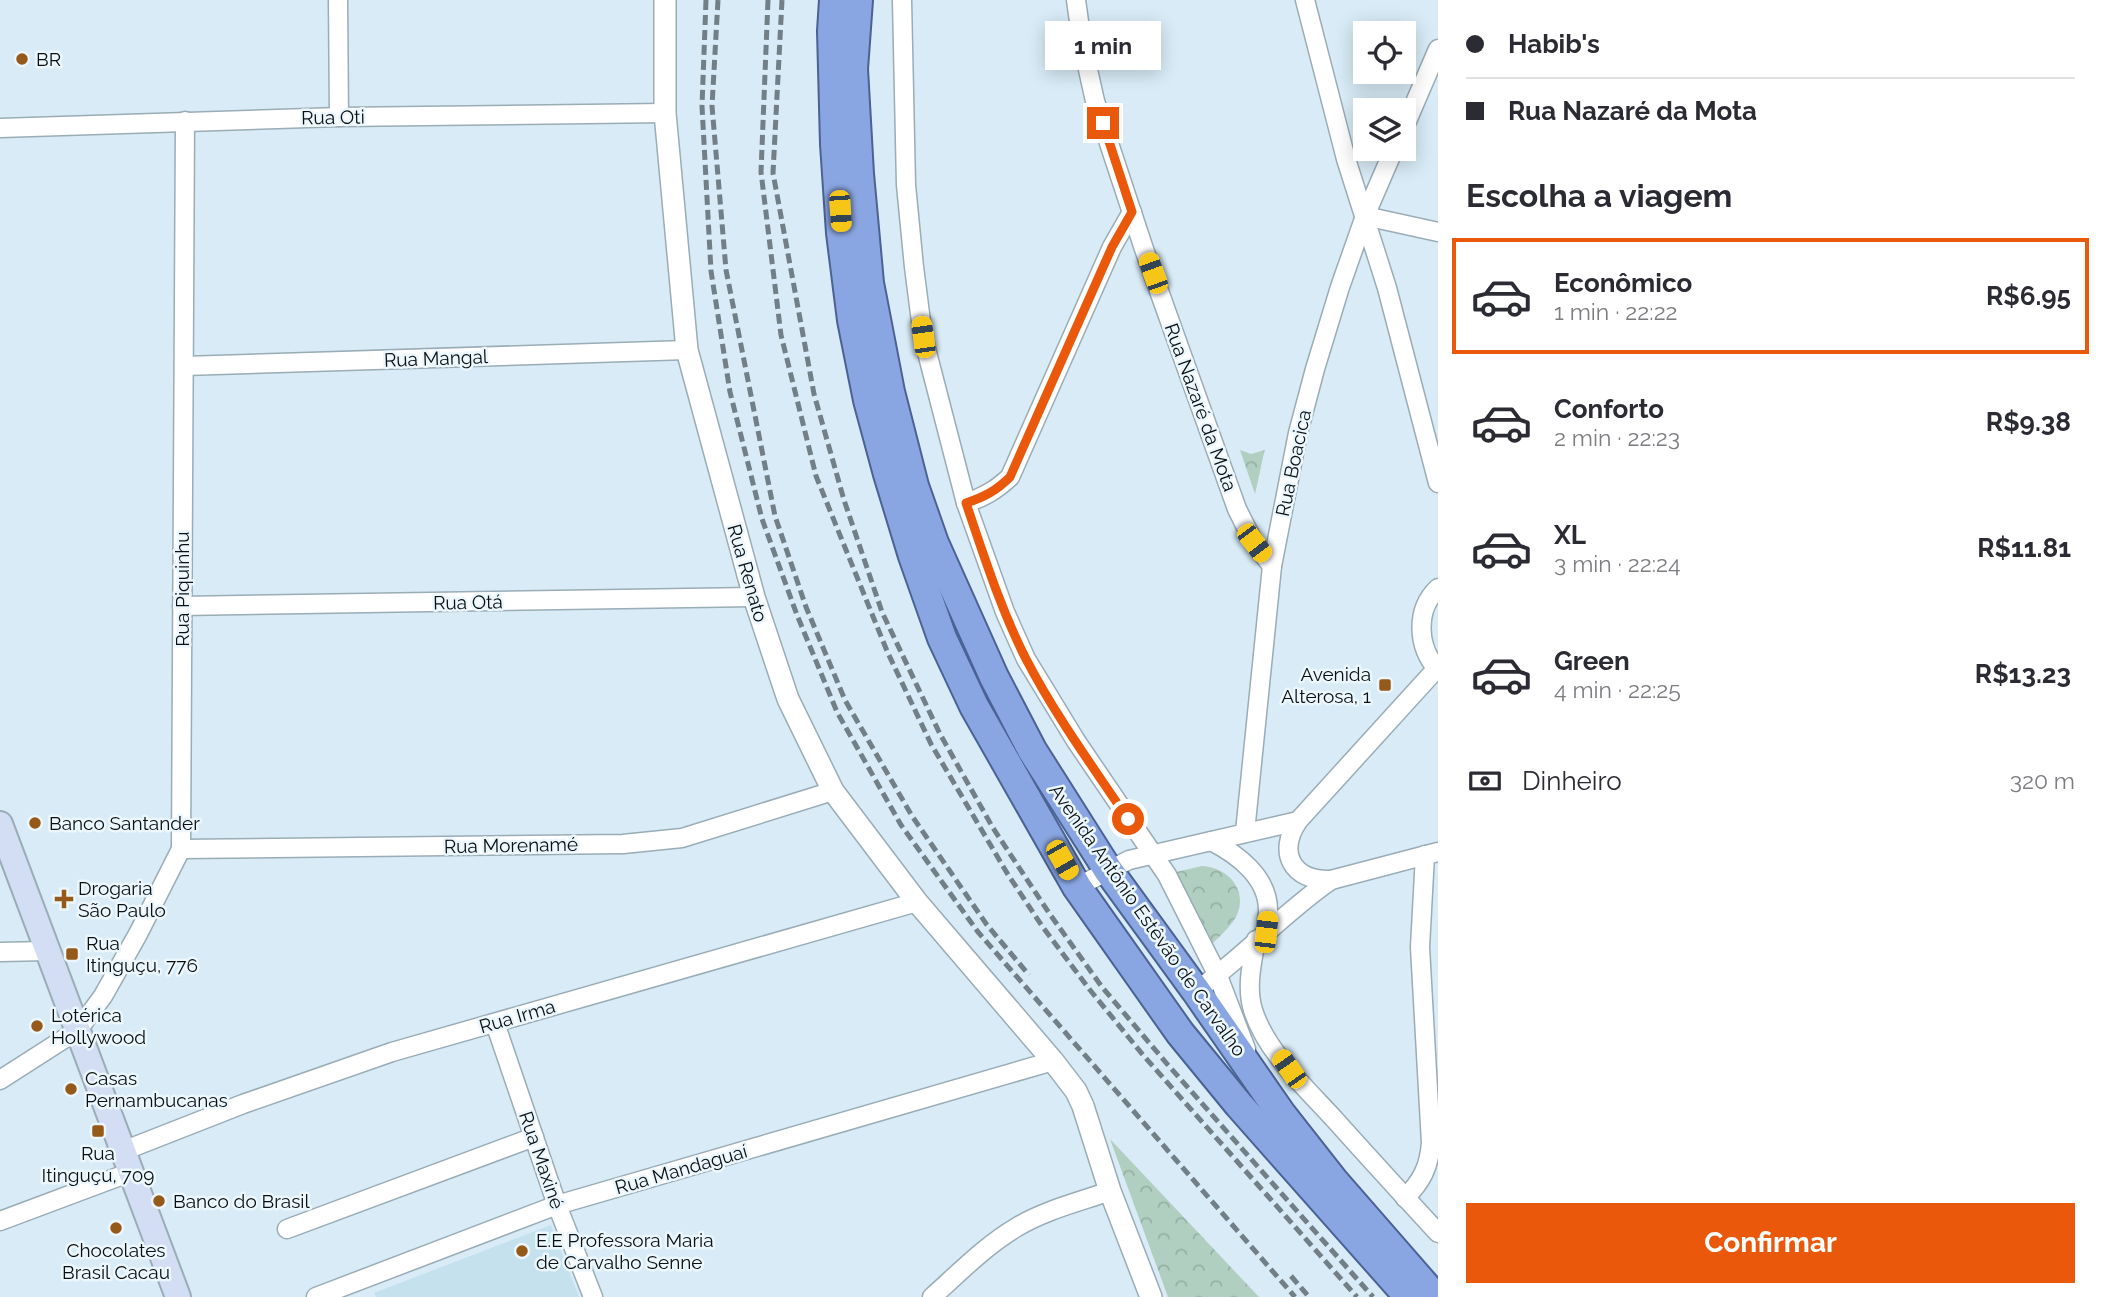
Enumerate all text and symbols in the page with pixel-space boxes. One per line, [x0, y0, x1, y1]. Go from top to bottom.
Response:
map controls [1353, 21, 1416, 161]
button: locate [1353, 21, 1416, 84]
callout: 1 min [1045, 22, 1161, 71]
text: Habib's [1508, 29, 1600, 59]
text: 1 min [1074, 32, 1132, 59]
place label: BR [36, 48, 61, 70]
marker: BR [14, 51, 30, 67]
text: Rua Nazaré da Mota [1508, 96, 1757, 126]
button: layers [1353, 98, 1416, 161]
street label: Rua Oti [301, 105, 365, 129]
route end [1087, 107, 1119, 139]
text: Escolha a viagem [1466, 177, 1732, 214]
car [829, 189, 852, 233]
car [1136, 250, 1171, 296]
icon: car [1470, 265, 1533, 328]
text: Econômico [1554, 268, 1692, 298]
text: R$6.95 [1986, 281, 2071, 311]
text: 1 min · 22:22 [1554, 298, 1678, 325]
car [910, 315, 937, 359]
street label: Rua Nazaré da Mota [1160, 320, 1242, 494]
street label: Rua Mangal [384, 345, 489, 371]
icon: car [1470, 391, 1533, 454]
text: Conforto [1554, 394, 1664, 424]
text: R$9.38 [1986, 407, 2071, 437]
street label: Rua Boacica [1271, 408, 1315, 518]
text: 2 min · 22:23 [1554, 424, 1680, 451]
icon: car [1470, 517, 1533, 580]
car [1233, 520, 1276, 566]
text: XL [1554, 520, 1586, 550]
street label: Rua Renato [724, 521, 772, 625]
street label: Rua Piquinhu [171, 531, 193, 647]
text: R$11.81 [1977, 533, 2071, 563]
text: 3 min · 22:24 [1554, 550, 1681, 577]
street label: Rua Otá [433, 590, 503, 614]
icon: car [1470, 643, 1533, 706]
text: Green [1554, 646, 1630, 676]
text: R$13.23 [1975, 659, 2071, 689]
place label: Avenida Alterosa, 1 [1281, 663, 1371, 707]
text: 4 min · 22:25 [1554, 676, 1681, 703]
marker: Avenida Alterosa, 1 [1377, 677, 1393, 693]
icon: cash [1466, 762, 1504, 800]
text: Dinheiro [1522, 766, 1622, 796]
text: 320 m [2010, 767, 2075, 794]
street label: Avenida Antônio Estêvão de Carvalho [1045, 780, 1251, 1060]
route start [1112, 803, 1144, 835]
place label: Banco Santander [49, 812, 200, 834]
marker: Banco Santander [27, 815, 43, 831]
street label: Rua Morenamé [444, 833, 578, 857]
car [1043, 837, 1082, 883]
place label: Drogaria São Paulo [78, 877, 166, 921]
marker: Drogaria São Paulo [56, 891, 72, 907]
car [1254, 910, 1279, 954]
place label: Rua Itinguçu, 776 [86, 932, 198, 976]
marker: Rua Itinguçu, 776 [64, 946, 80, 962]
street label: Rua Irma [477, 995, 557, 1037]
place label: Lotérica Hollywood [51, 1004, 146, 1048]
marker: Lotérica Hollywood [29, 1018, 45, 1034]
car [1269, 1046, 1310, 1092]
place label: Casas Pernambucanas [85, 1067, 228, 1111]
marker: Casas Pernambucanas [63, 1081, 79, 1097]
street label: Rua Maxiné [515, 1108, 569, 1212]
marker: Rua Itinguçu, 709 [90, 1123, 106, 1139]
street label: Rua Mandaguaí [612, 1139, 750, 1198]
place label: Rua Itinguçu, 709 [42, 1142, 154, 1186]
place label: Banco do Brasil [173, 1190, 310, 1212]
marker: Banco do Brasil [151, 1193, 167, 1209]
button: Confirmar [1466, 1203, 2075, 1283]
marker: Chocolates Brasil Cacau [108, 1220, 124, 1236]
place label: E.E Professora Maria de Carvalho Senne [536, 1229, 714, 1273]
place label: Chocolates Brasil Cacau [62, 1239, 170, 1283]
marker: E.E Professora Maria de Carvalho Senne [514, 1243, 530, 1259]

